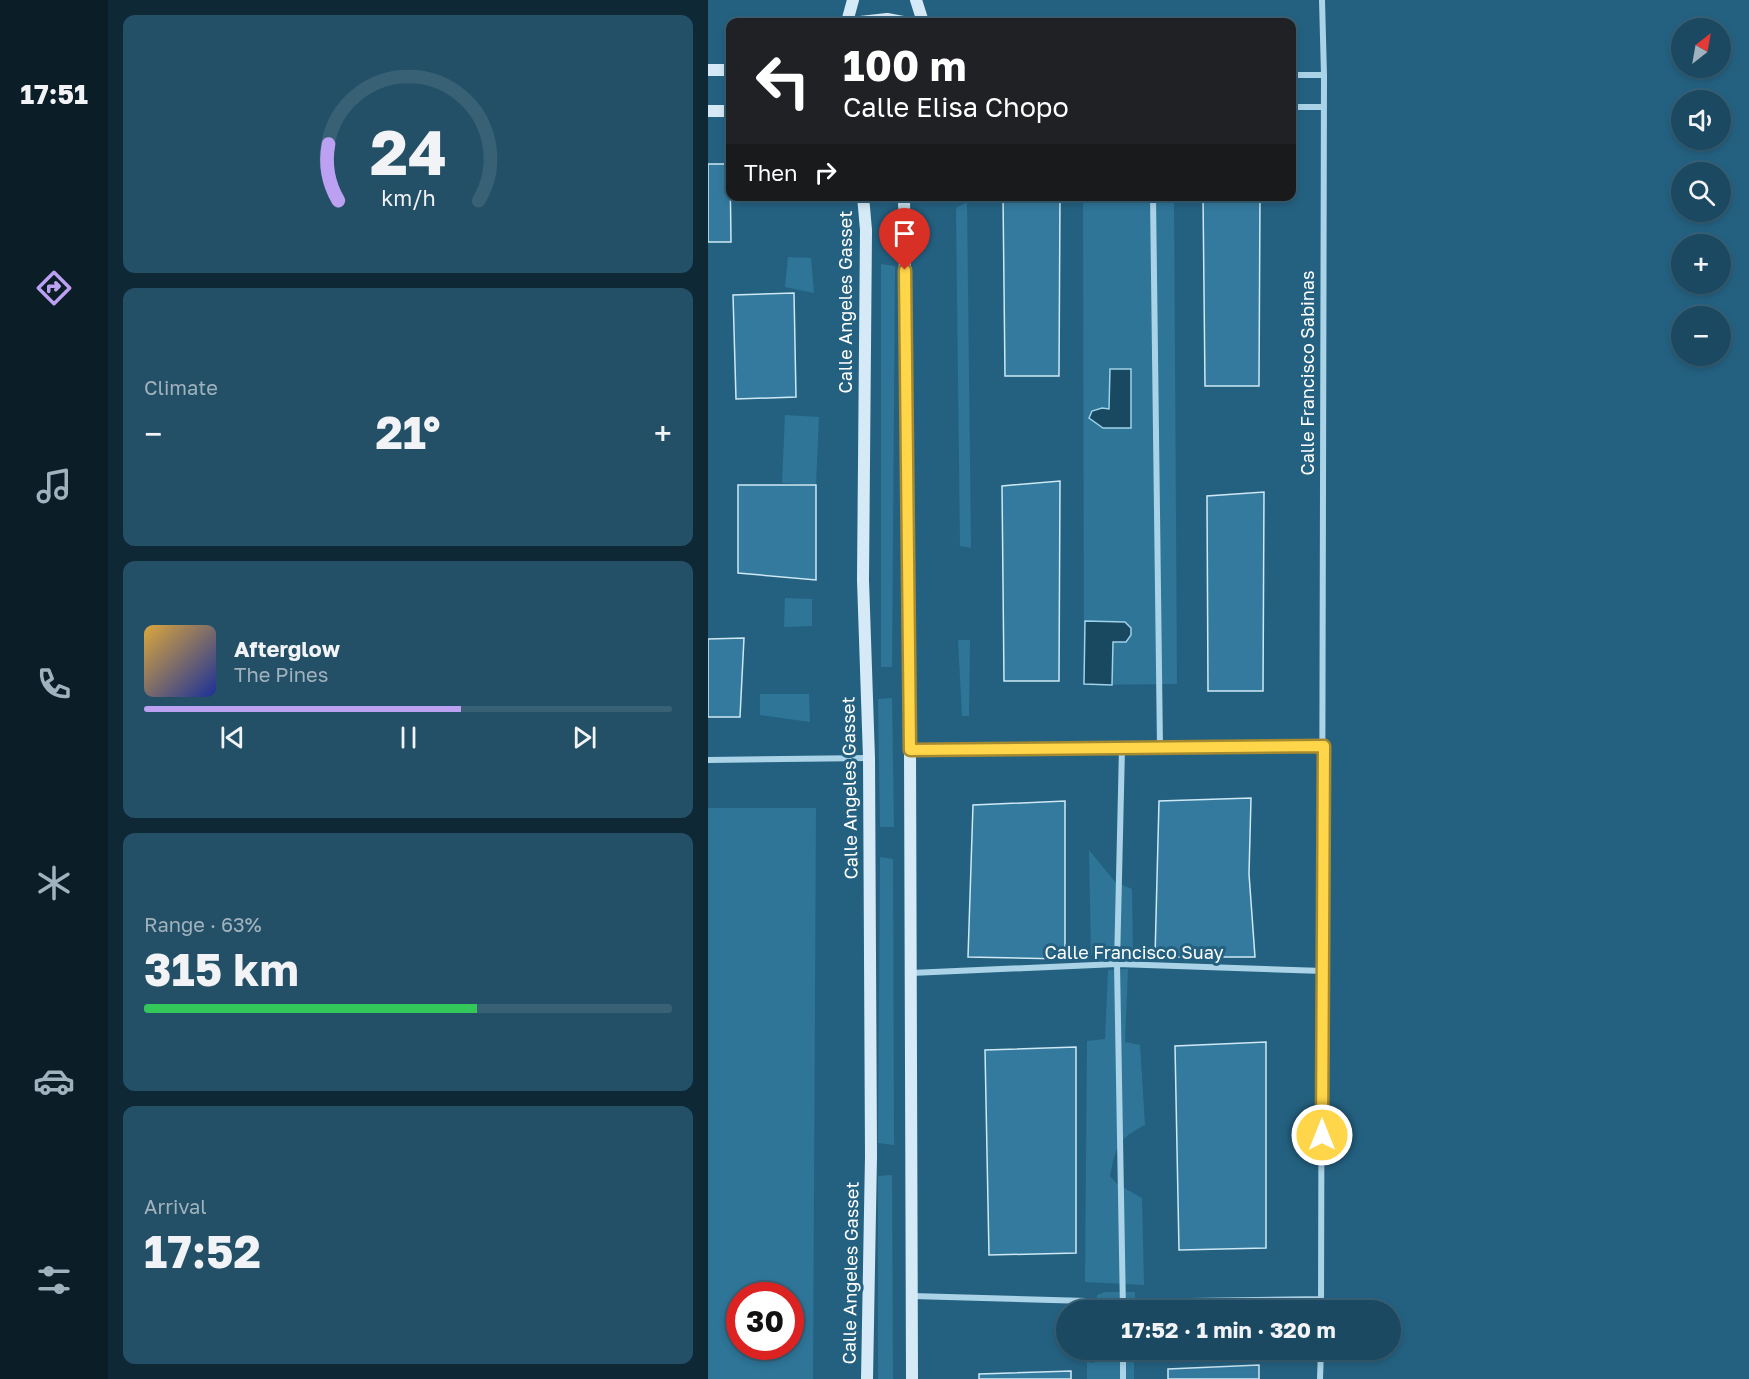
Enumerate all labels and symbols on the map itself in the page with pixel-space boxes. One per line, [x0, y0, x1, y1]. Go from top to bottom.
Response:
north arrow [1671, 18, 1731, 78]
pin [879, 208, 930, 270]
street label: Calle Angeles Gasset [834, 211, 856, 393]
street label: Calle Francisco Sabinas [1296, 270, 1318, 476]
street label: Calle Angeles Gasset [836, 696, 862, 880]
street label: Calle Francisco Suay [1044, 941, 1224, 963]
position arrow [1290, 1103, 1354, 1167]
street label: Calle Angeles Gasset [837, 1181, 863, 1365]
speed limit sign: 30 [726, 1282, 804, 1360]

